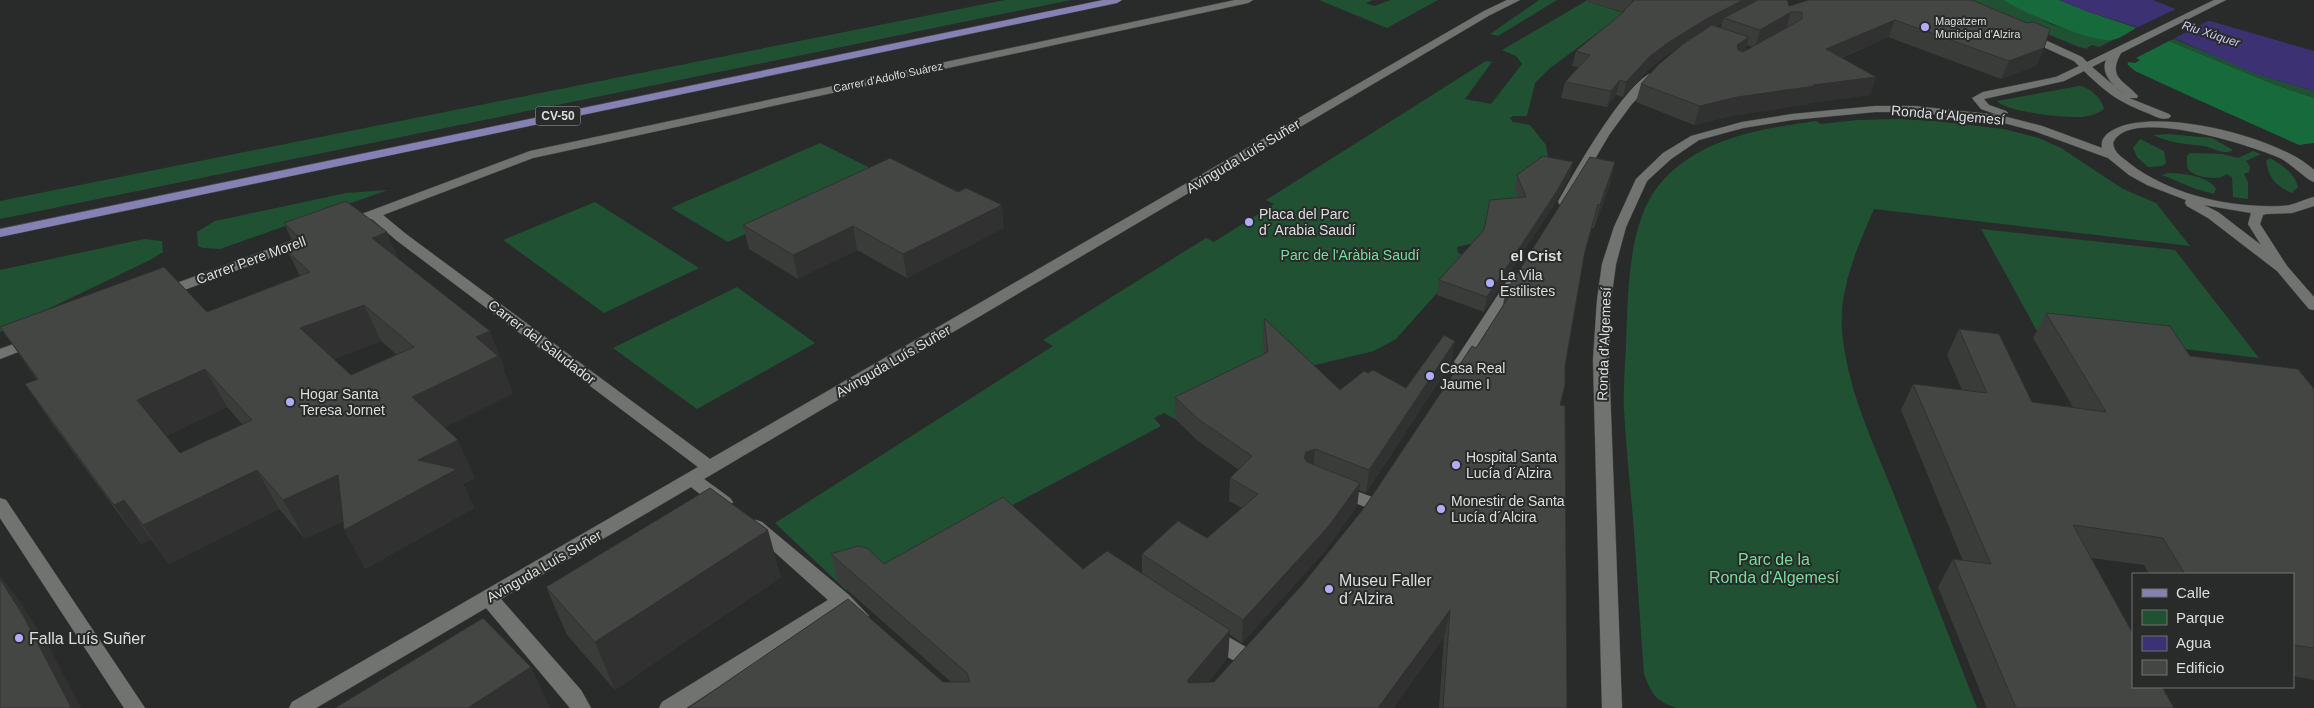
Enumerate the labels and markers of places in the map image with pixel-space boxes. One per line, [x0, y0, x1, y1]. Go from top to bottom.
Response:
place label: Magatzem Municipal d'Alzira [1935, 15, 2021, 40]
marker: Magatzem Municipal d'Alzira [1919, 21, 1931, 33]
place label: Placa del Parc d´ Arabia Saudí [1259, 206, 1356, 238]
marker: Placa del Parc d´ Arabia Saudí [1243, 216, 1255, 228]
place label: La Vila Estilistes [1500, 267, 1555, 299]
marker: La Vila Estilistes [1484, 277, 1496, 289]
place label: Casa Real Jaume I [1440, 360, 1505, 392]
marker: Casa Real Jaume I [1424, 370, 1436, 382]
place label: Hogar Santa Teresa Jornet [300, 386, 385, 418]
marker: Hogar Santa Teresa Jornet [284, 396, 296, 408]
place label: Hospital Santa Lucía d´Alzira [1466, 449, 1557, 481]
marker: Hospital Santa Lucía d´Alzira [1450, 459, 1462, 471]
place label: Monestir de Santa Lucía d´Alcira [1451, 493, 1565, 525]
marker: Monestir de Santa Lucía d´Alcira [1435, 503, 1447, 515]
place label: Museu Faller d´Alzira [1339, 572, 1432, 607]
marker: Museu Faller d´Alzira [1323, 583, 1335, 595]
place label: Falla Luís Suñer [29, 630, 146, 647]
marker: Falla Luís Suñer [13, 632, 25, 644]

